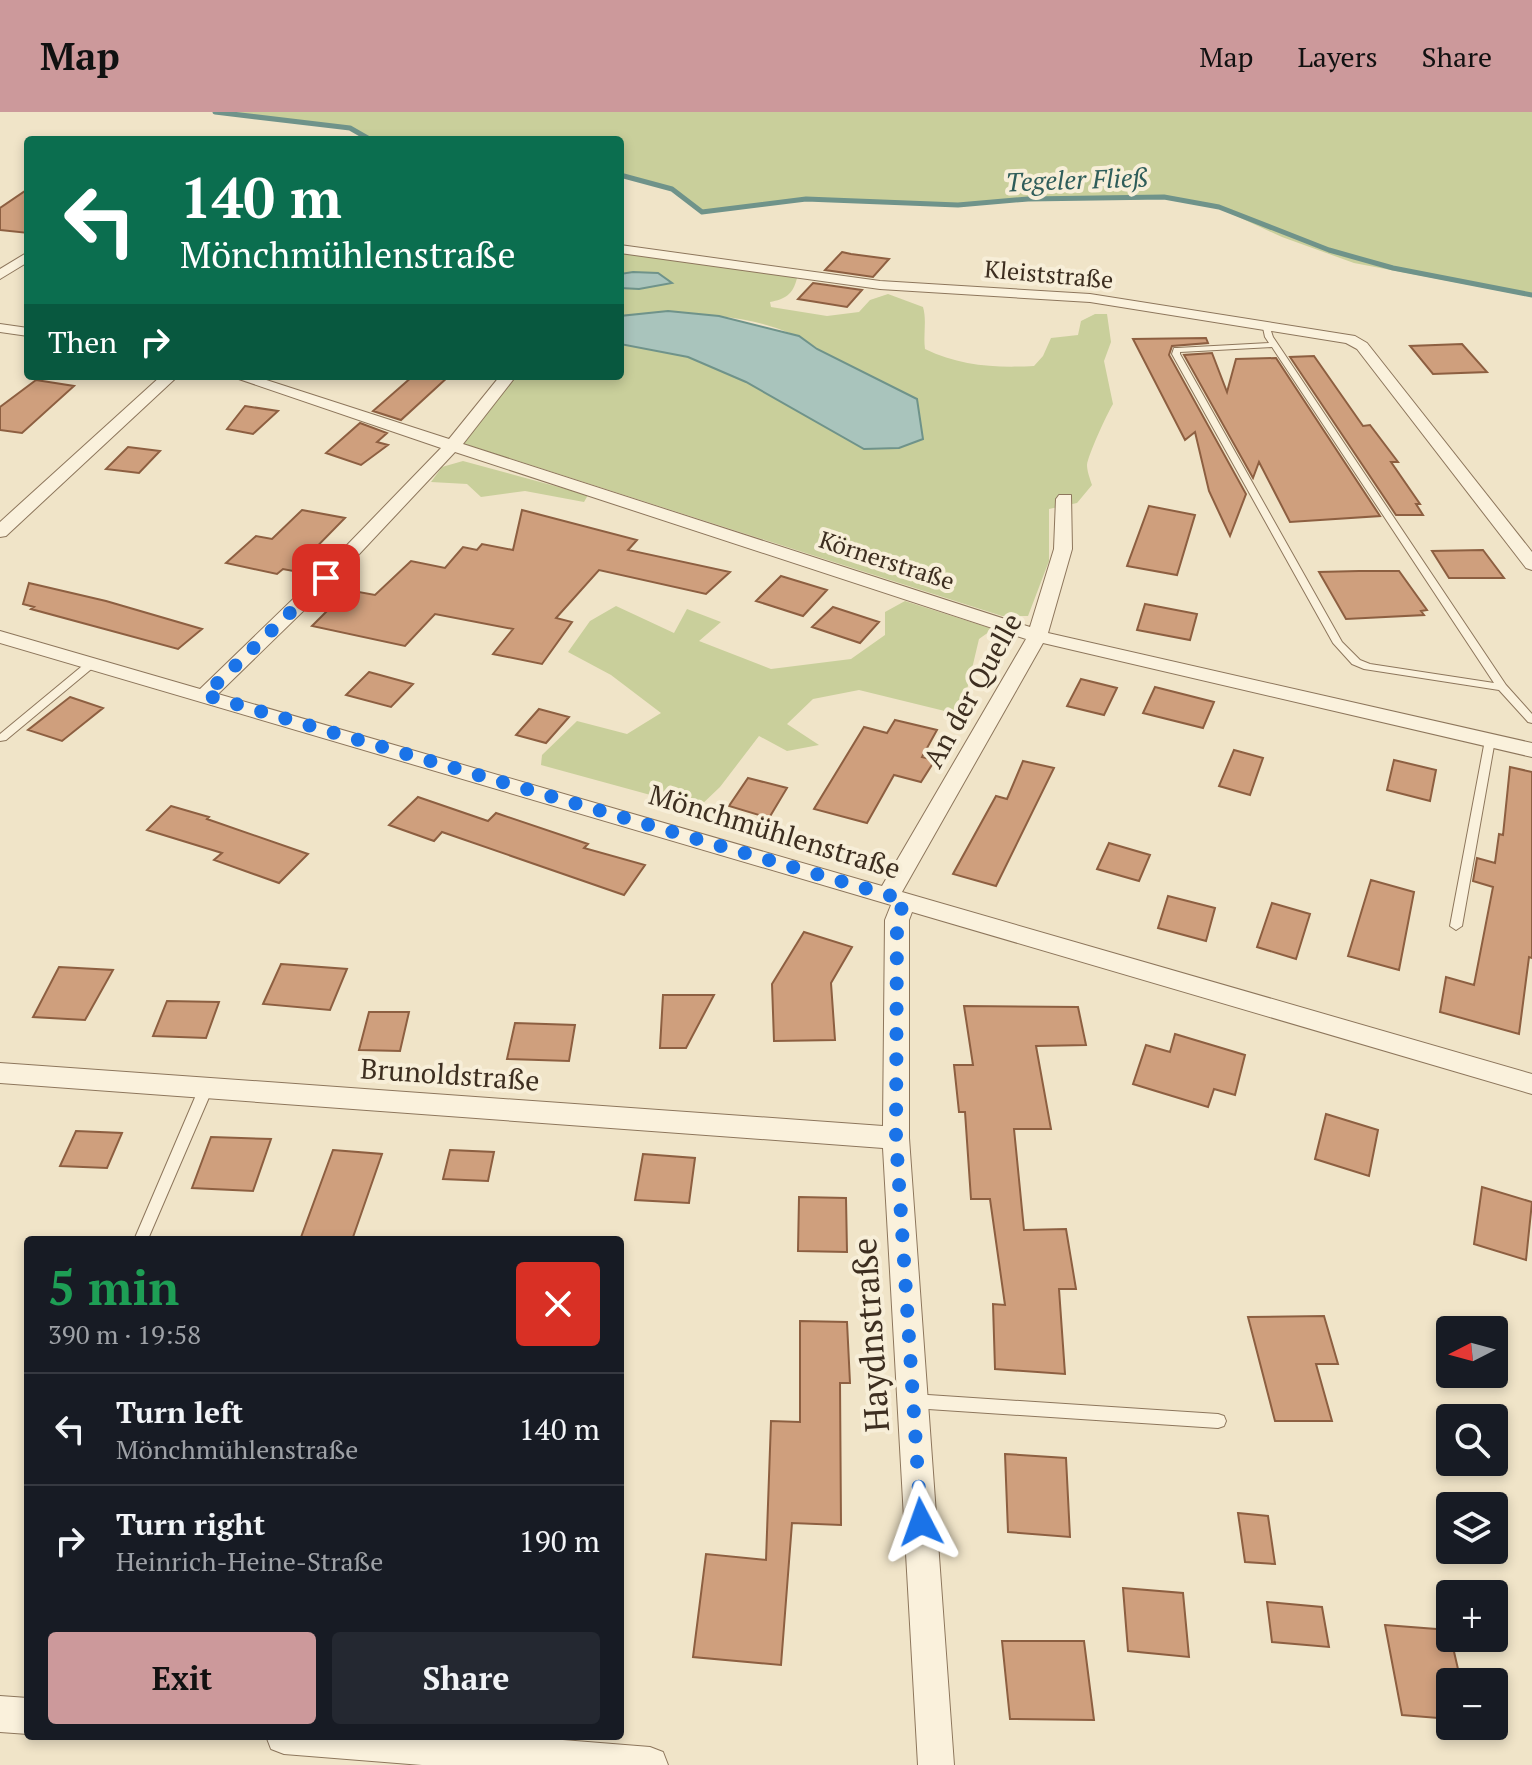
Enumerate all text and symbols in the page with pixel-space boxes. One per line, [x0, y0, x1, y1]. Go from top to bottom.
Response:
text: Map [40, 31, 120, 81]
text: Map [1199, 38, 1253, 75]
text: Layers [1297, 38, 1378, 75]
text: Share [1422, 38, 1492, 75]
text: 140 m [180, 160, 342, 234]
water label: Tegeler Fließ [1005, 160, 1149, 198]
icon: left [48, 168, 152, 272]
text: Mönchmühlenstraße [180, 231, 516, 278]
street label: Kleiststraße [983, 252, 1115, 296]
icon: right [133, 320, 177, 364]
text: Then [48, 322, 117, 362]
street label: Körnerstraße [815, 523, 959, 597]
pin [292, 544, 360, 612]
icon: arrive [304, 556, 348, 600]
street label: An der Quelle [914, 606, 1030, 774]
street label: Mönchmühlenstraße [645, 775, 905, 887]
street label: Brunoldstraße [359, 1049, 541, 1099]
street label: Haydnstraße [841, 1236, 899, 1434]
text: 5 min [48, 1255, 179, 1319]
button: close [516, 1262, 600, 1346]
north arrow [1436, 1316, 1508, 1388]
map controls [1436, 1316, 1508, 1740]
text: 390 m · 19:58 [48, 1317, 201, 1351]
text: Turn left [116, 1392, 243, 1432]
button: search [1436, 1404, 1508, 1476]
icon: left [48, 1407, 92, 1451]
text: 140 m [519, 1409, 600, 1449]
text: Mönchmühlenstraße [116, 1432, 358, 1466]
position arrow [879, 1480, 963, 1564]
button: layers [1436, 1492, 1508, 1564]
text: Turn right [116, 1504, 265, 1544]
icon: right [48, 1519, 92, 1563]
text: 190 m [519, 1521, 600, 1561]
text: Heinrich-Heine-Straße [116, 1544, 383, 1578]
button: + [1436, 1580, 1508, 1652]
button: Exit [48, 1632, 316, 1724]
button: Share [332, 1632, 600, 1724]
button: − [1436, 1668, 1508, 1740]

